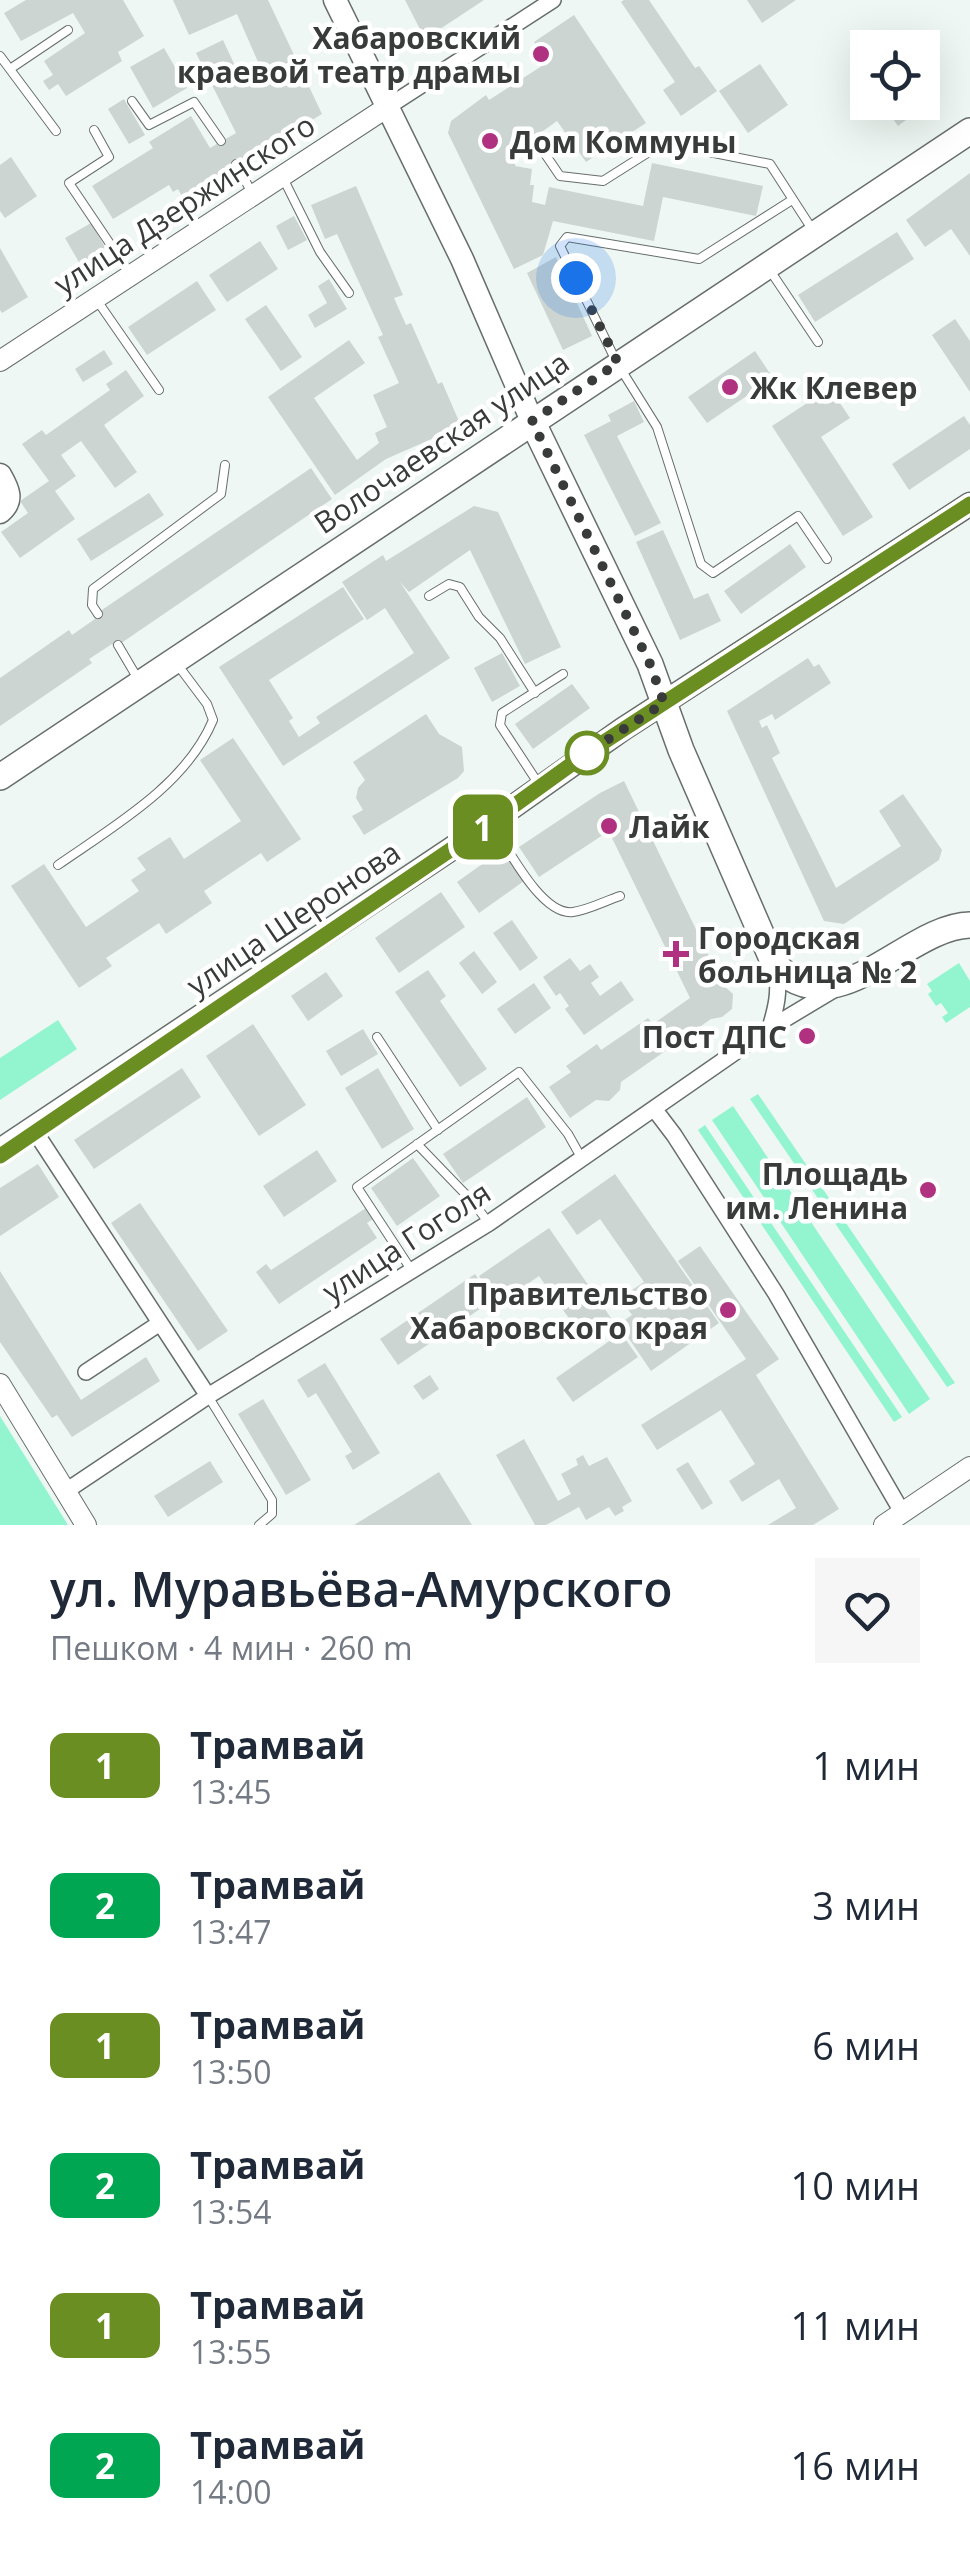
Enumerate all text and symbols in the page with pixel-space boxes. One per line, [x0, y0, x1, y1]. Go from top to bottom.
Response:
place label: Хабаровский краевой театр драмы [177, 17, 521, 92]
map controls [850, 30, 940, 120]
button: locate [850, 30, 940, 120]
marker: Хабаровский краевой театр драмы [530, 43, 552, 65]
street label: улица Дзержинского [45, 104, 323, 304]
place label: Дом Коммуны [510, 121, 736, 162]
marker: Дом Коммуны [479, 130, 501, 152]
your location [551, 253, 601, 303]
street label: Волочаевская улица [305, 341, 577, 543]
place label: Жк Клевер [750, 367, 917, 408]
marker: Жк Клевер [719, 376, 741, 398]
unlabelled marker [566, 732, 608, 774]
line badge: 1 [450, 794, 516, 860]
text: 1 [473, 804, 493, 851]
place label: Лайк [629, 806, 710, 847]
marker: Лайк [598, 815, 620, 837]
street label: улица Шеронова [178, 831, 408, 1005]
place label: Городская больница № 2 [698, 917, 917, 992]
marker: Городская больница № 2 [663, 941, 689, 967]
place label: Пост ДПС [642, 1016, 787, 1057]
marker: Пост ДПС [796, 1025, 818, 1047]
place label: Площадь им. Ленина [725, 1153, 908, 1228]
street label: улица Гоголя [314, 1171, 498, 1311]
marker: Площадь им. Ленина [917, 1179, 939, 1201]
place label: Правительство Хабаровского края [410, 1273, 708, 1348]
marker: Правительство Хабаровского края [717, 1299, 739, 1321]
text: ул. Муравьёва-Амурского [50, 1556, 672, 1621]
button: heart [815, 1558, 920, 1663]
text: Пешком · 4 мин · 260 m [50, 1626, 413, 1669]
text: Трамвай [190, 1718, 365, 1770]
text: 1 мин [812, 1739, 920, 1791]
text: 1 [95, 1742, 115, 1789]
text: 13:45 [190, 1770, 272, 1813]
text: Трамвай [190, 1858, 365, 1910]
text: 3 мин [812, 1879, 920, 1931]
text: 2 [95, 1882, 115, 1929]
text: 13:47 [190, 1910, 272, 1953]
text: Трамвай [190, 1998, 365, 2050]
text: 6 мин [812, 2019, 920, 2071]
text: 1 [95, 2022, 115, 2069]
text: 13:50 [190, 2050, 272, 2093]
text: Трамвай [190, 2138, 365, 2190]
text: 10 мин [791, 2159, 920, 2211]
text: 2 [95, 2162, 115, 2209]
text: 13:54 [190, 2190, 272, 2233]
text: Трамвай [190, 2278, 365, 2330]
text: 11 мин [791, 2299, 920, 2351]
text: 1 [95, 2302, 115, 2349]
text: 13:55 [190, 2330, 272, 2373]
text: Трамвай [190, 2418, 365, 2470]
text: 16 мин [791, 2439, 920, 2491]
text: 2 [95, 2442, 115, 2489]
text: 14:00 [190, 2470, 272, 2513]

